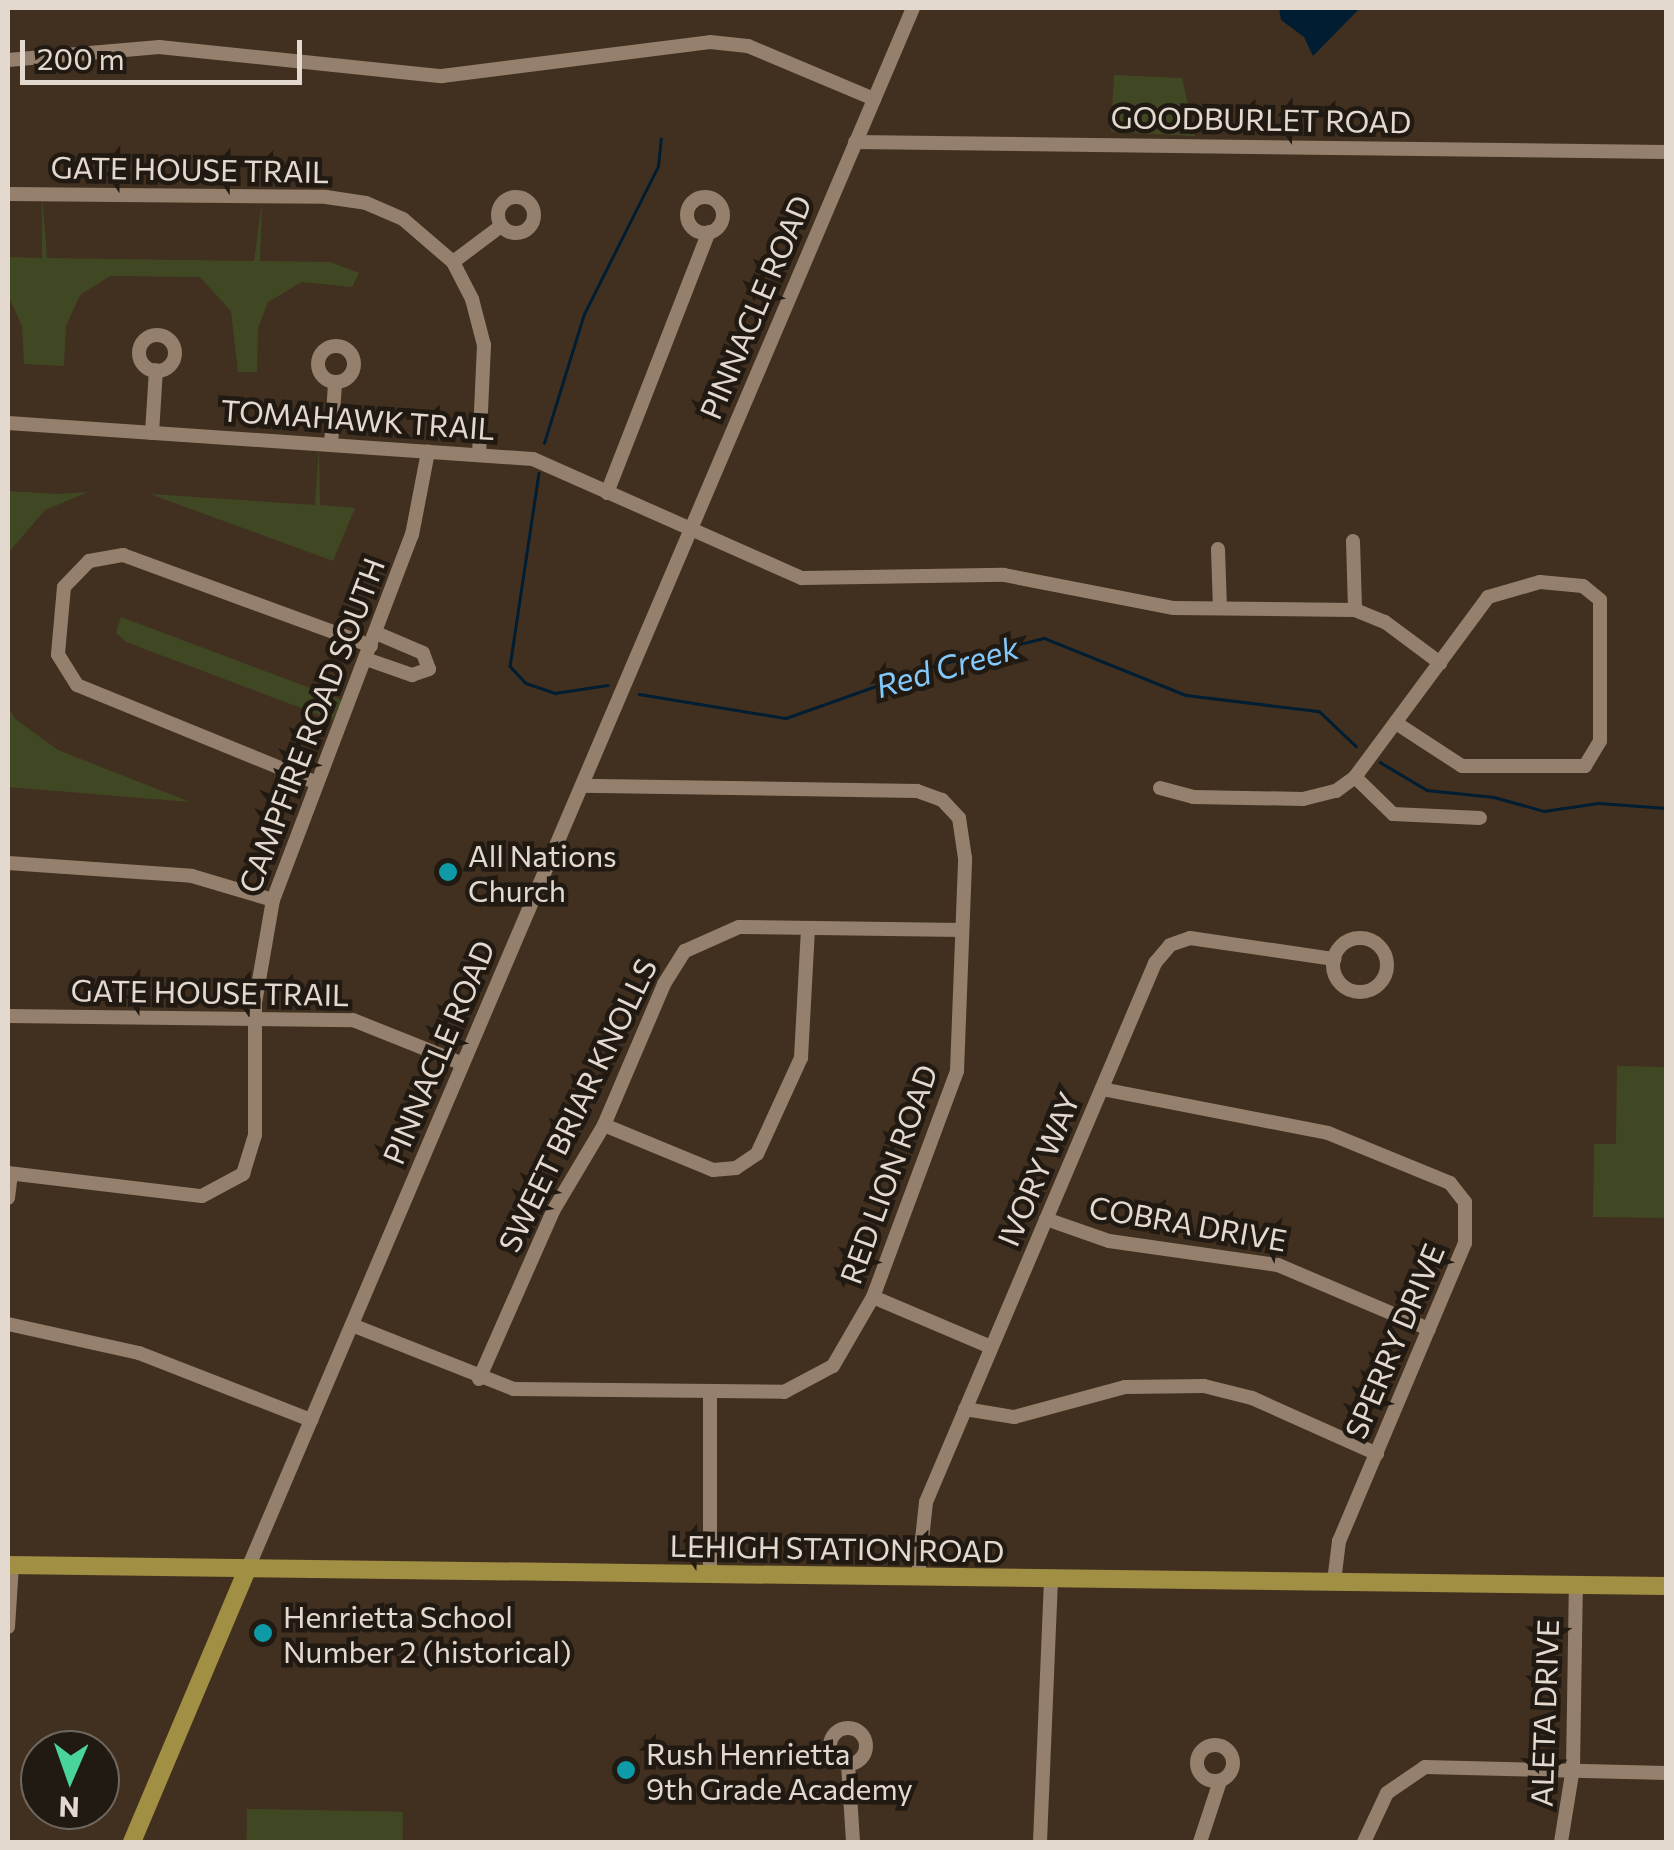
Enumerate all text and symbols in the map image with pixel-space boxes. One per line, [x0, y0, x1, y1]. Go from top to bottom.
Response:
scale bar [25, 20, 308, 82]
text: 200 m [37, 39, 125, 76]
street label: GOODBURLET ROAD [1110, 98, 1412, 140]
street label: GATE HOUSE TRAIL [50, 149, 330, 189]
street label: PINNACLE ROAD [692, 190, 818, 424]
street label: TOMAHAWK TRAIL [220, 391, 496, 447]
street label: CAMPFIRE ROAD SOUTH [230, 553, 392, 897]
water label: Red Creek [871, 627, 1023, 705]
place label: All Nations Church [468, 837, 617, 908]
marker: All Nations Church [437, 861, 459, 883]
street label: PINNACLE ROAD [375, 935, 501, 1169]
street label: SWEET BRIAR KNOLLS [490, 953, 664, 1257]
street label: GATE HOUSE TRAIL [70, 972, 350, 1012]
street label: RED LION ROAD [832, 1060, 944, 1288]
street label: IVORY WAY [989, 1087, 1087, 1251]
street label: COBRA DRIVE [1086, 1188, 1290, 1258]
street label: SPERRY DRIVE [1337, 1238, 1451, 1444]
street label: LEHIGH STATION ROAD [669, 1527, 1005, 1569]
place label: Henrietta School Number 2 (historical) [283, 1598, 572, 1668]
street label: ALETA DRIVE [1523, 1619, 1565, 1807]
marker: Henrietta School Number 2 (historical) [252, 1622, 274, 1644]
north arrow [20, 1730, 120, 1830]
place label: Rush Henrietta 9th Grade Academy [646, 1735, 913, 1806]
marker: Rush Henrietta 9th Grade Academy [615, 1759, 637, 1781]
text: N [58, 1791, 80, 1825]

